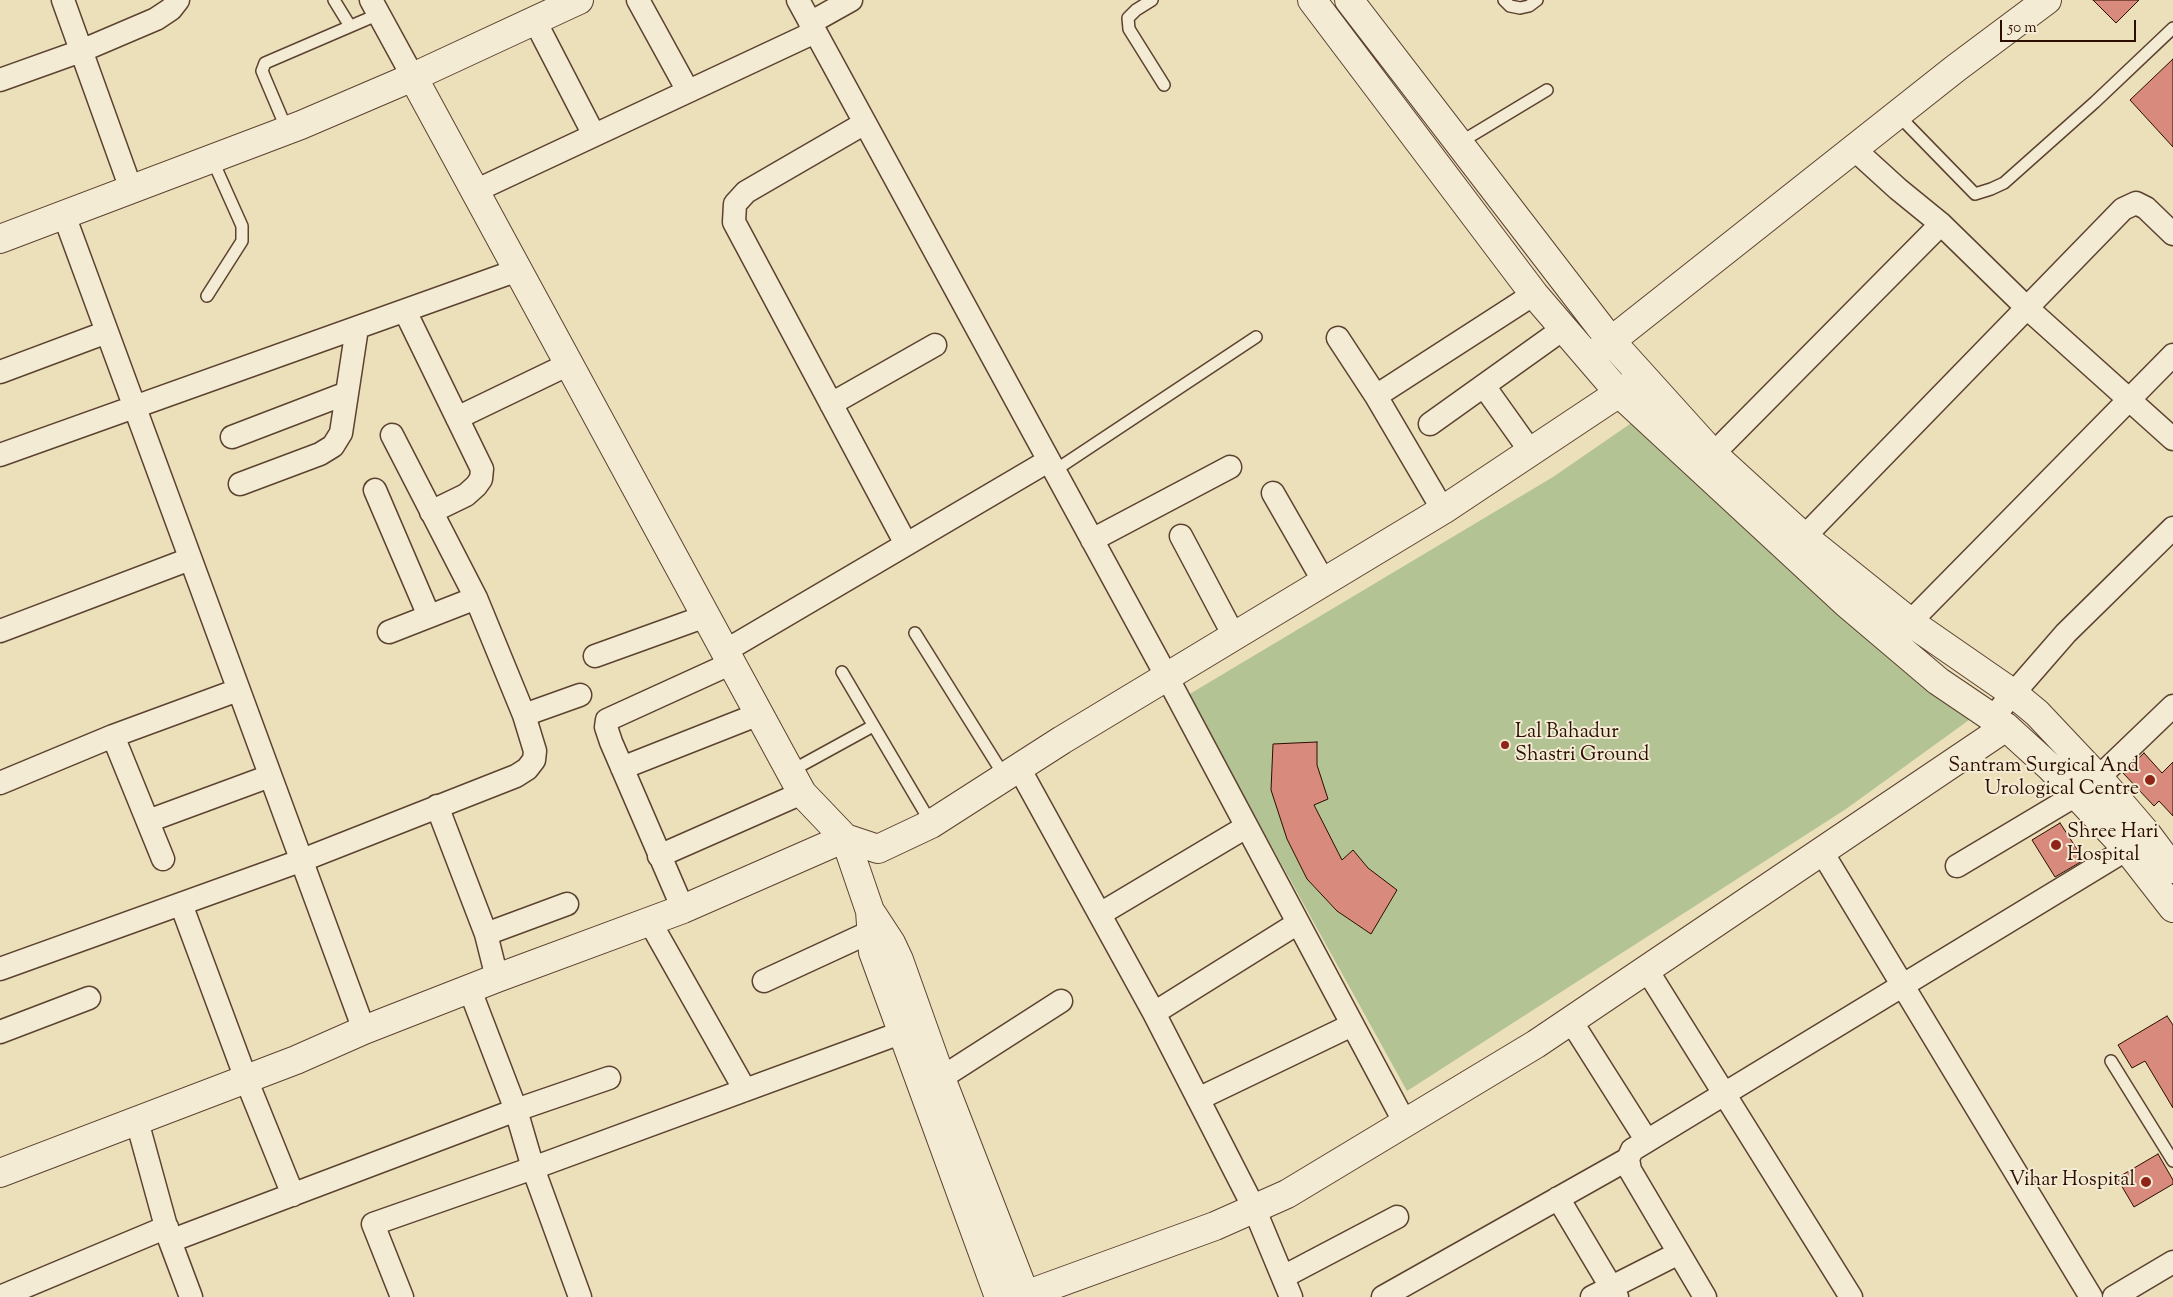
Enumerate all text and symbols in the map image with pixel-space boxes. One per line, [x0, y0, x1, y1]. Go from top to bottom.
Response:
scale bar [2003, 10, 2139, 42]
text: 50 m [2008, 18, 2037, 39]
place label: Lal Bahadur Shastri Ground [1515, 722, 1649, 769]
marker: Lal Bahadur Shastri Ground [1499, 739, 1511, 751]
place label: Santram Surgical And Urological Centre [1948, 756, 2139, 803]
marker: Santram Surgical And Urological Centre [2143, 773, 2157, 787]
place label: Shree Hari Hospital [2067, 822, 2159, 869]
marker: Shree Hari Hospital [2049, 838, 2063, 852]
place label: Vihar Hospital [2009, 1170, 2135, 1194]
marker: Vihar Hospital [2139, 1175, 2153, 1189]

